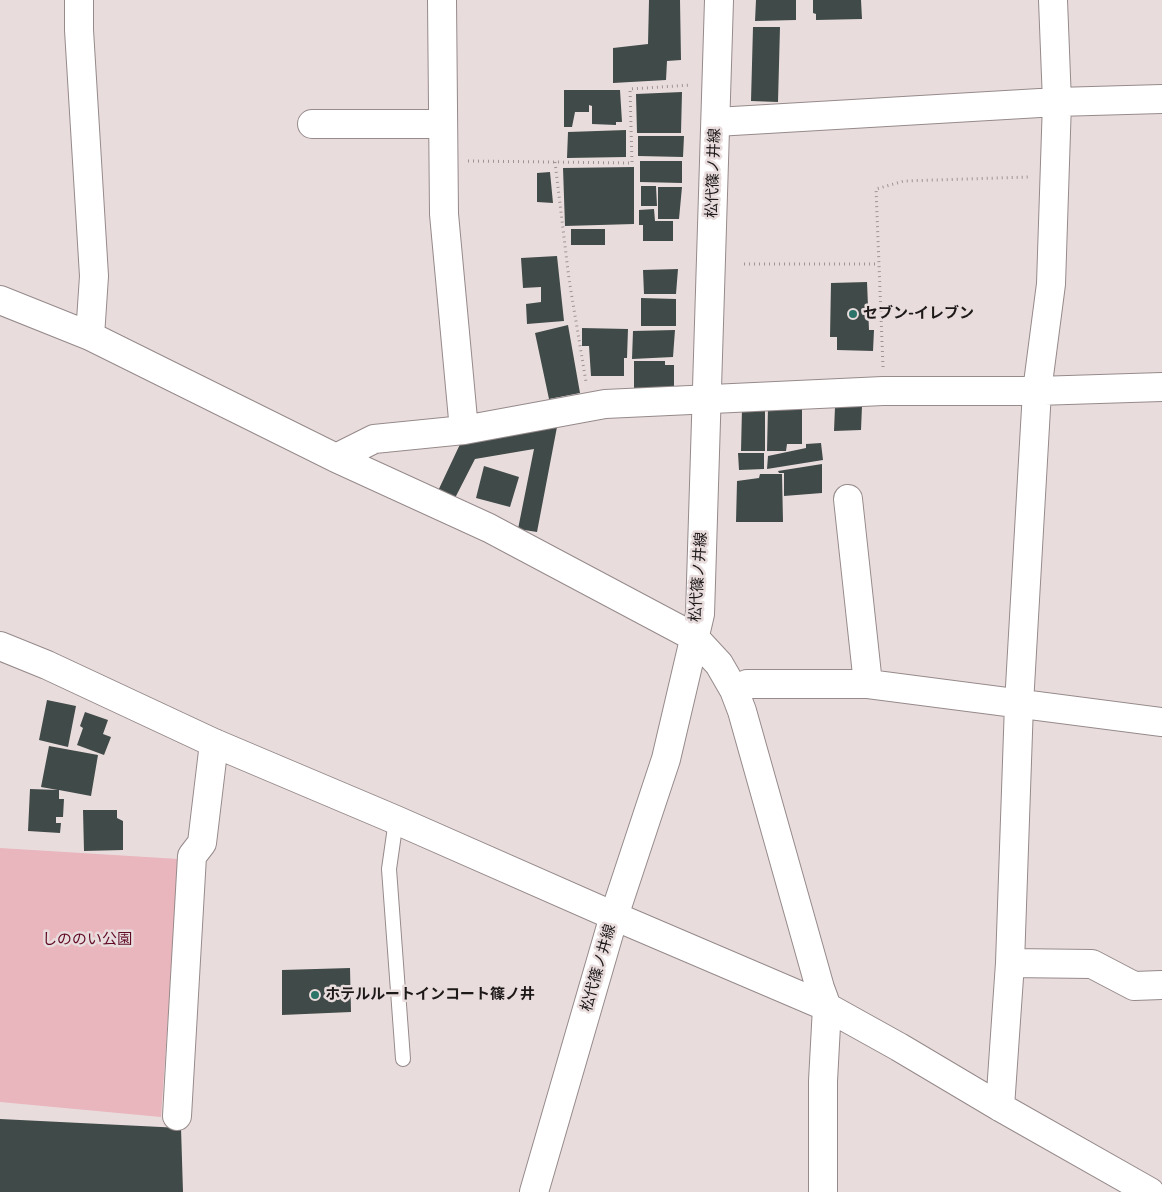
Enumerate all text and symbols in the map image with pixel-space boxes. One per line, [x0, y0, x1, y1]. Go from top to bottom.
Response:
street label: 松代篠ノ井線 [703, 128, 725, 218]
place label: セブン-イレブン [863, 305, 974, 323]
marker: セブン-イレブン [847, 308, 859, 320]
street label: 松代篠ノ井線 [687, 531, 711, 623]
street label: 松代篠ノ井線 [578, 922, 620, 1014]
park label: しののい公園 [42, 931, 132, 949]
place label: ホテルルートインコート篠ノ井 [325, 986, 535, 1004]
marker: ホテルルートインコート篠ノ井 [309, 989, 321, 1001]

